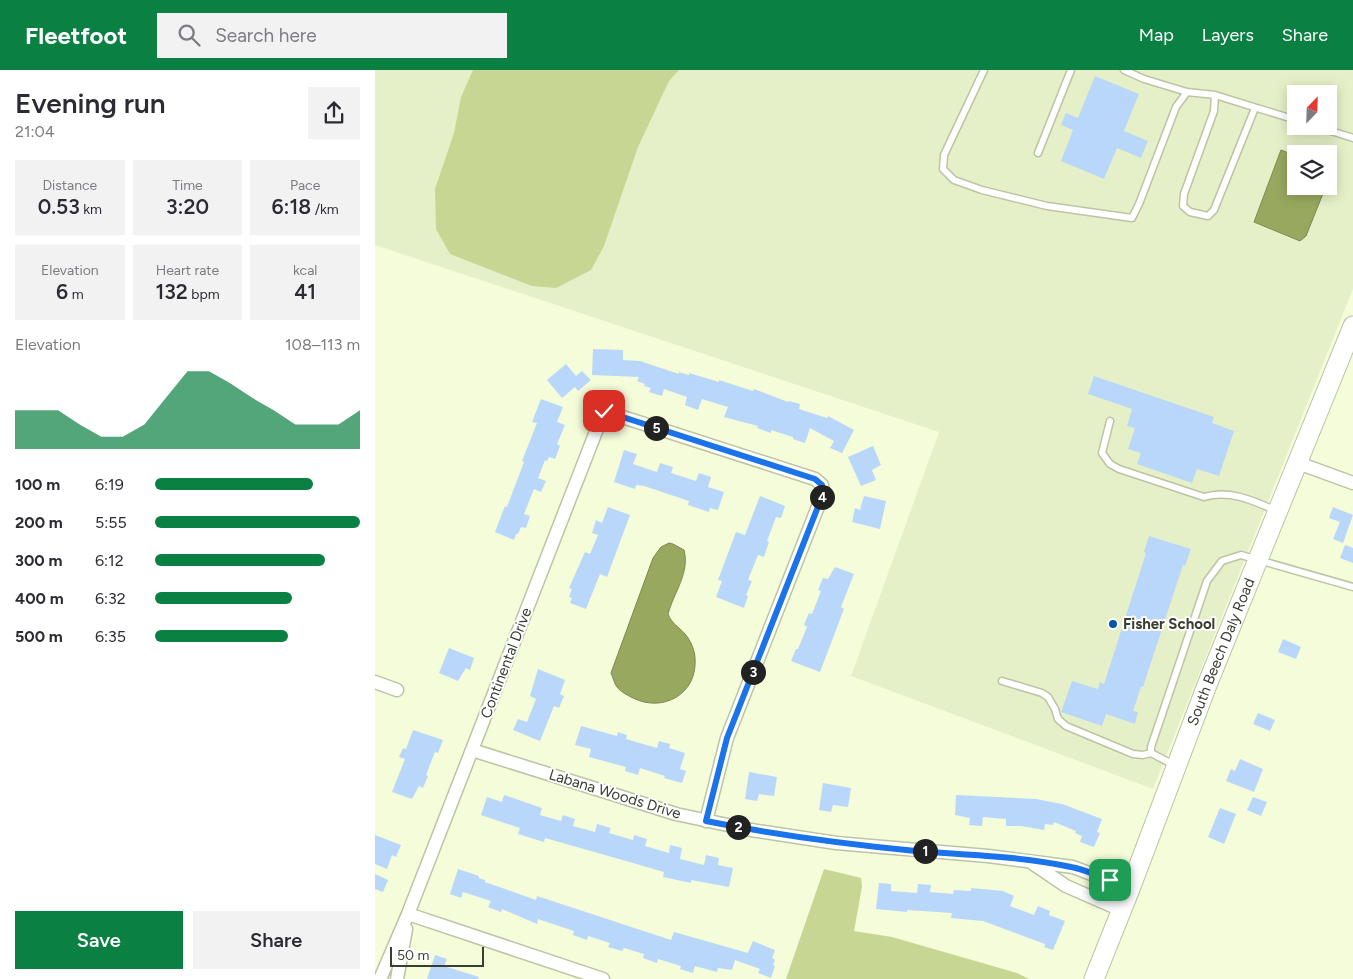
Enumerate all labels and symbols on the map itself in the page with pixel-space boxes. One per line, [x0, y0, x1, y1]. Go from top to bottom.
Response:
north arrow [1287, 85, 1337, 135]
pin [583, 390, 625, 432]
pin: 5 [643, 416, 669, 440]
pin: 4 [809, 484, 835, 510]
street label: South Beech Daly Road [1184, 575, 1259, 728]
street label: Continental Drive [477, 605, 535, 721]
place label: Fisher School [1123, 615, 1215, 633]
marker: Fisher School [1107, 618, 1119, 630]
pin: 3 [741, 660, 765, 684]
street label: Labana Woods Drive [547, 765, 683, 823]
pin: 2 [725, 814, 751, 840]
pin: 1 [913, 838, 937, 864]
pin [1089, 859, 1131, 901]
scale bar [390, 944, 484, 967]

